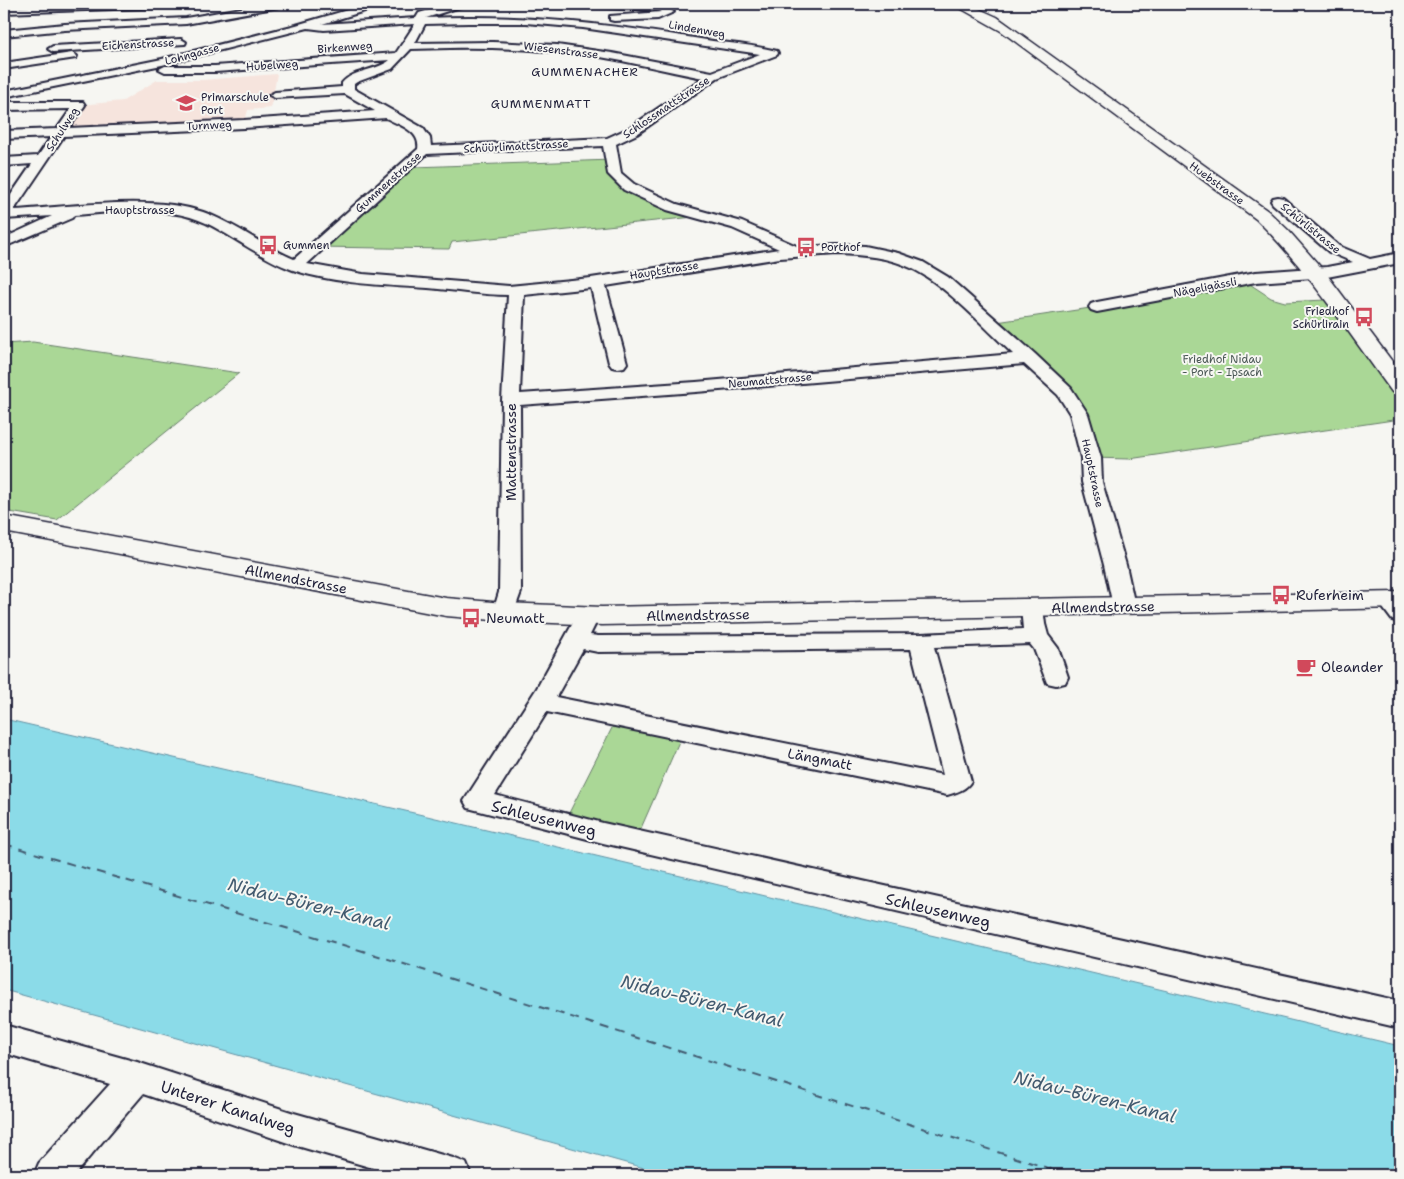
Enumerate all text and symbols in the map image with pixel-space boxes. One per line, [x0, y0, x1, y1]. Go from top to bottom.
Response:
street label: Lindenweg [667, 17, 727, 42]
street label: Eichenstrasse [101, 35, 175, 54]
street label: Birkenweg [317, 38, 373, 57]
street label: Wiesenstrasse [523, 38, 599, 63]
street label: Lohngasse [163, 40, 221, 69]
street label: Hubelweg [245, 56, 299, 75]
district label: GUMMENACHER [531, 64, 639, 80]
street label: Schlossmattstrasse [620, 73, 713, 142]
place label: Primarschule Port [201, 90, 269, 118]
school or university icon: Primarschule Port [175, 92, 197, 114]
district label: GUMMENMATT [491, 96, 591, 112]
street label: Schulweg [43, 104, 82, 154]
street label: Turnweg [186, 117, 232, 134]
street label: Schüürlimattstrasse [463, 136, 569, 157]
street label: Gummenstrasse [352, 149, 425, 216]
street label: Huebstrasse [1186, 158, 1247, 208]
street label: Schürlistrasse [1278, 200, 1344, 257]
street label: Hauptstrasse [105, 203, 175, 218]
bus stop icon: Gummen [257, 234, 279, 256]
bus stop icon: Porthof [795, 236, 817, 258]
place label: Gummen [283, 238, 330, 253]
place label: Porthof [821, 240, 861, 255]
street label: Hauptstrasse [628, 258, 700, 283]
street label: Nägeligässli [1172, 274, 1238, 301]
place label: Friedhof Schürlirain [1293, 304, 1350, 332]
bus stop icon: Friedhof Schürlirain [1353, 306, 1375, 328]
park label: Friedhof Nidau - Port - Ipsach [1182, 352, 1262, 380]
street label: Neumattstrasse [727, 369, 813, 392]
street label: Mattenstrasse [502, 403, 520, 501]
street label: Hauptstrasse [1078, 437, 1107, 509]
street label: Allmendstrasse [243, 560, 349, 598]
bus stop icon: Ruferheim [1270, 584, 1292, 606]
place label: Ruferheim [1296, 586, 1364, 604]
street label: Allmendstrasse [1051, 597, 1155, 617]
street label: Allmendstrasse [646, 605, 750, 625]
bus stop icon: Neumatt [460, 607, 482, 629]
place label: Neumatt [486, 609, 545, 627]
cafe icon: Oleander [1295, 656, 1317, 678]
place label: Oleander [1321, 658, 1384, 676]
street label: Längmatt [786, 744, 854, 774]
street label: Schleusenweg [489, 795, 599, 842]
water label: Nidau-Büren-Kanal [225, 872, 393, 936]
street label: Schleusenweg [883, 888, 993, 933]
water label: Nidau-Büren-Kanal [618, 969, 786, 1033]
water label: Nidau-Büren-Kanal [1011, 1065, 1179, 1129]
street label: Unterer Kanalweg [158, 1076, 298, 1139]

